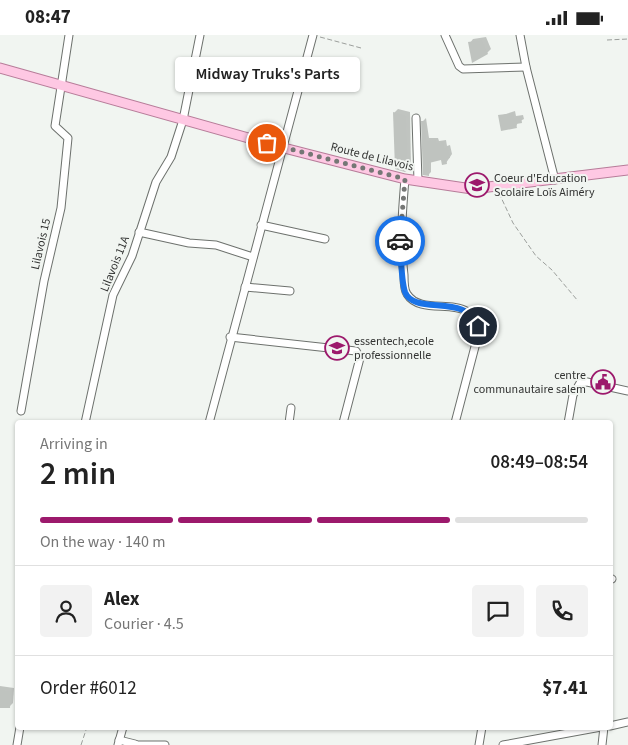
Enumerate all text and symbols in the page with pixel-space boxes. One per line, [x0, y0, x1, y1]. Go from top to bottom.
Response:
text: 08:47 [25, 4, 71, 31]
callout: Midway Truks's Parts [174, 58, 360, 93]
text: Midway Truks's Parts [195, 63, 340, 85]
pin [246, 122, 288, 164]
icon: bag [253, 129, 281, 157]
street label: Route de Lilavois [329, 138, 415, 176]
place label: Coeur d'Education Scolaire Loïs Aiméry [494, 170, 595, 201]
school or university icon: Coeur d'Education Scolaire Loïs Aiméry [464, 172, 490, 198]
courier [375, 216, 425, 266]
street label: Lilavois 15 [27, 217, 55, 271]
icon: car [386, 227, 414, 255]
street label: Lilavois 11A [96, 233, 134, 294]
pin [457, 305, 499, 347]
icon: home [464, 312, 492, 340]
place label: essentech,ecole professionnelle [354, 333, 434, 364]
school or university icon: essentech,ecole professionnelle [324, 335, 350, 361]
place label: centre communautaire salem [473, 367, 586, 398]
public building icon: centre communautaire salem [590, 369, 616, 395]
text: Arriving in [40, 433, 108, 455]
text: 08:49–08:54 [490, 449, 588, 476]
text: 2 min [40, 451, 116, 497]
text: On the way · 140 m [40, 531, 165, 553]
button: person [40, 585, 92, 637]
button: chat [472, 585, 524, 637]
button: phone [536, 585, 588, 637]
text: Alex [104, 586, 140, 613]
text: Courier · 4.5 [104, 613, 184, 635]
text: Order #6012 [40, 675, 137, 702]
text: $7.41 [542, 675, 588, 702]

